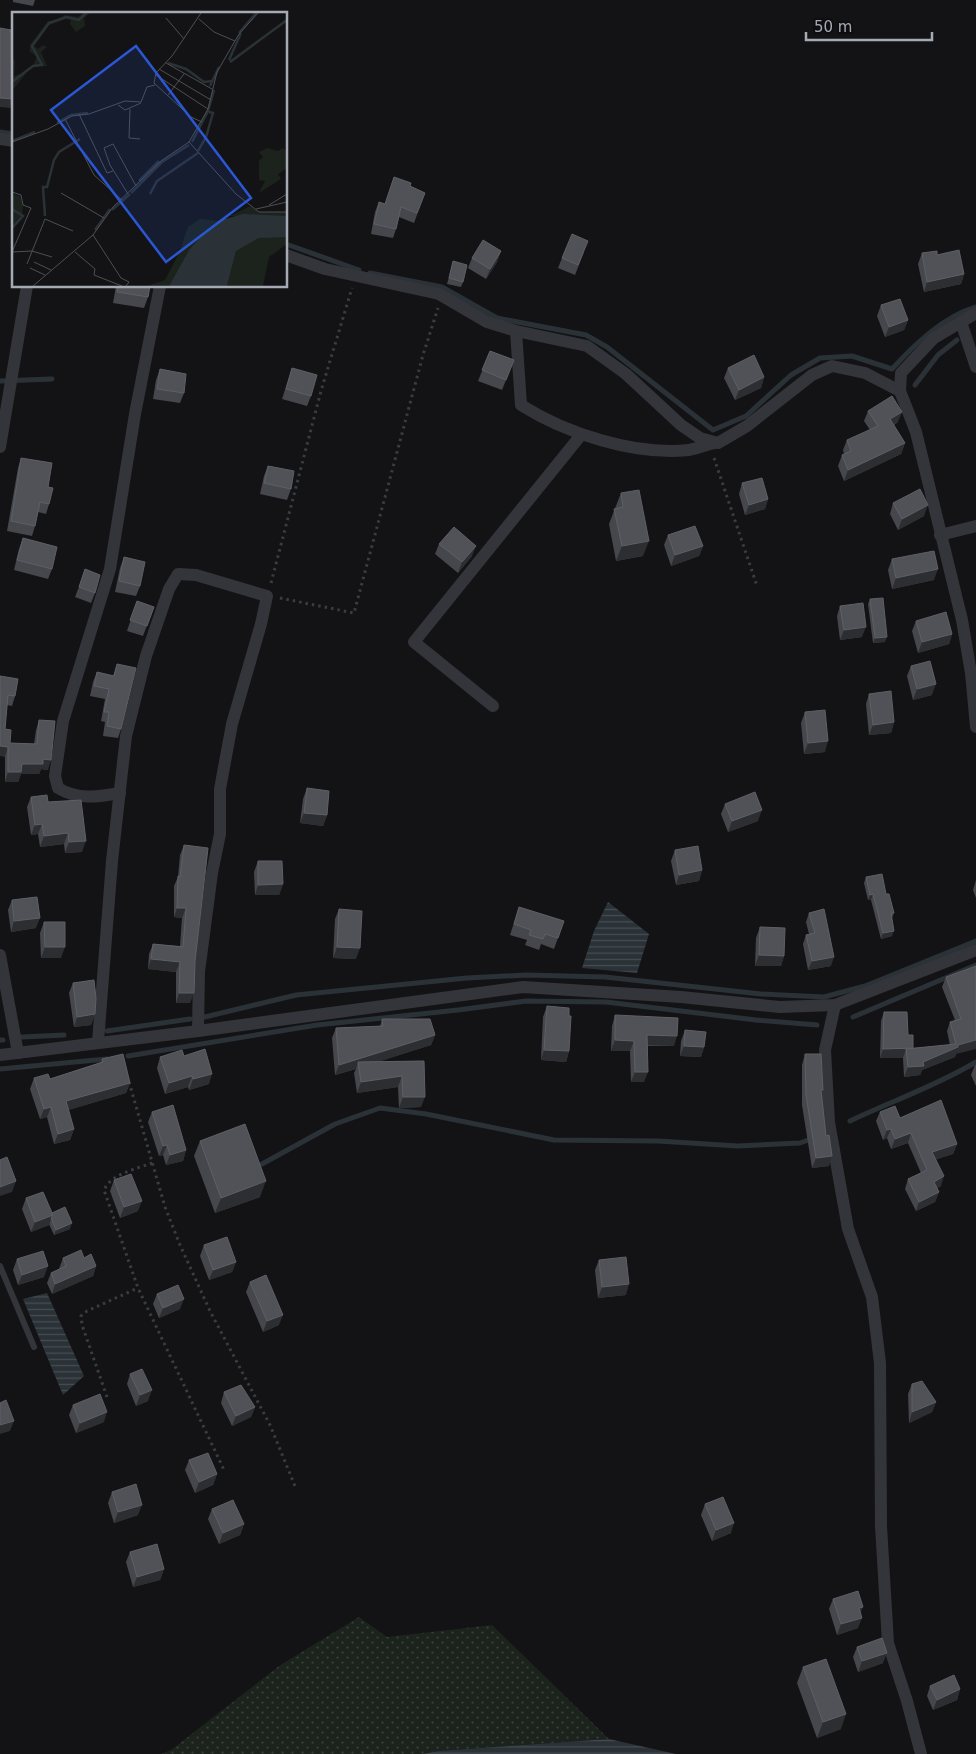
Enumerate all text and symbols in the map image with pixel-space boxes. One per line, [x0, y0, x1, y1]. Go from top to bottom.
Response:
scale bar [806, 10, 932, 42]
inset map [12, 12, 288, 288]
text: 50 m [814, 18, 852, 36]

